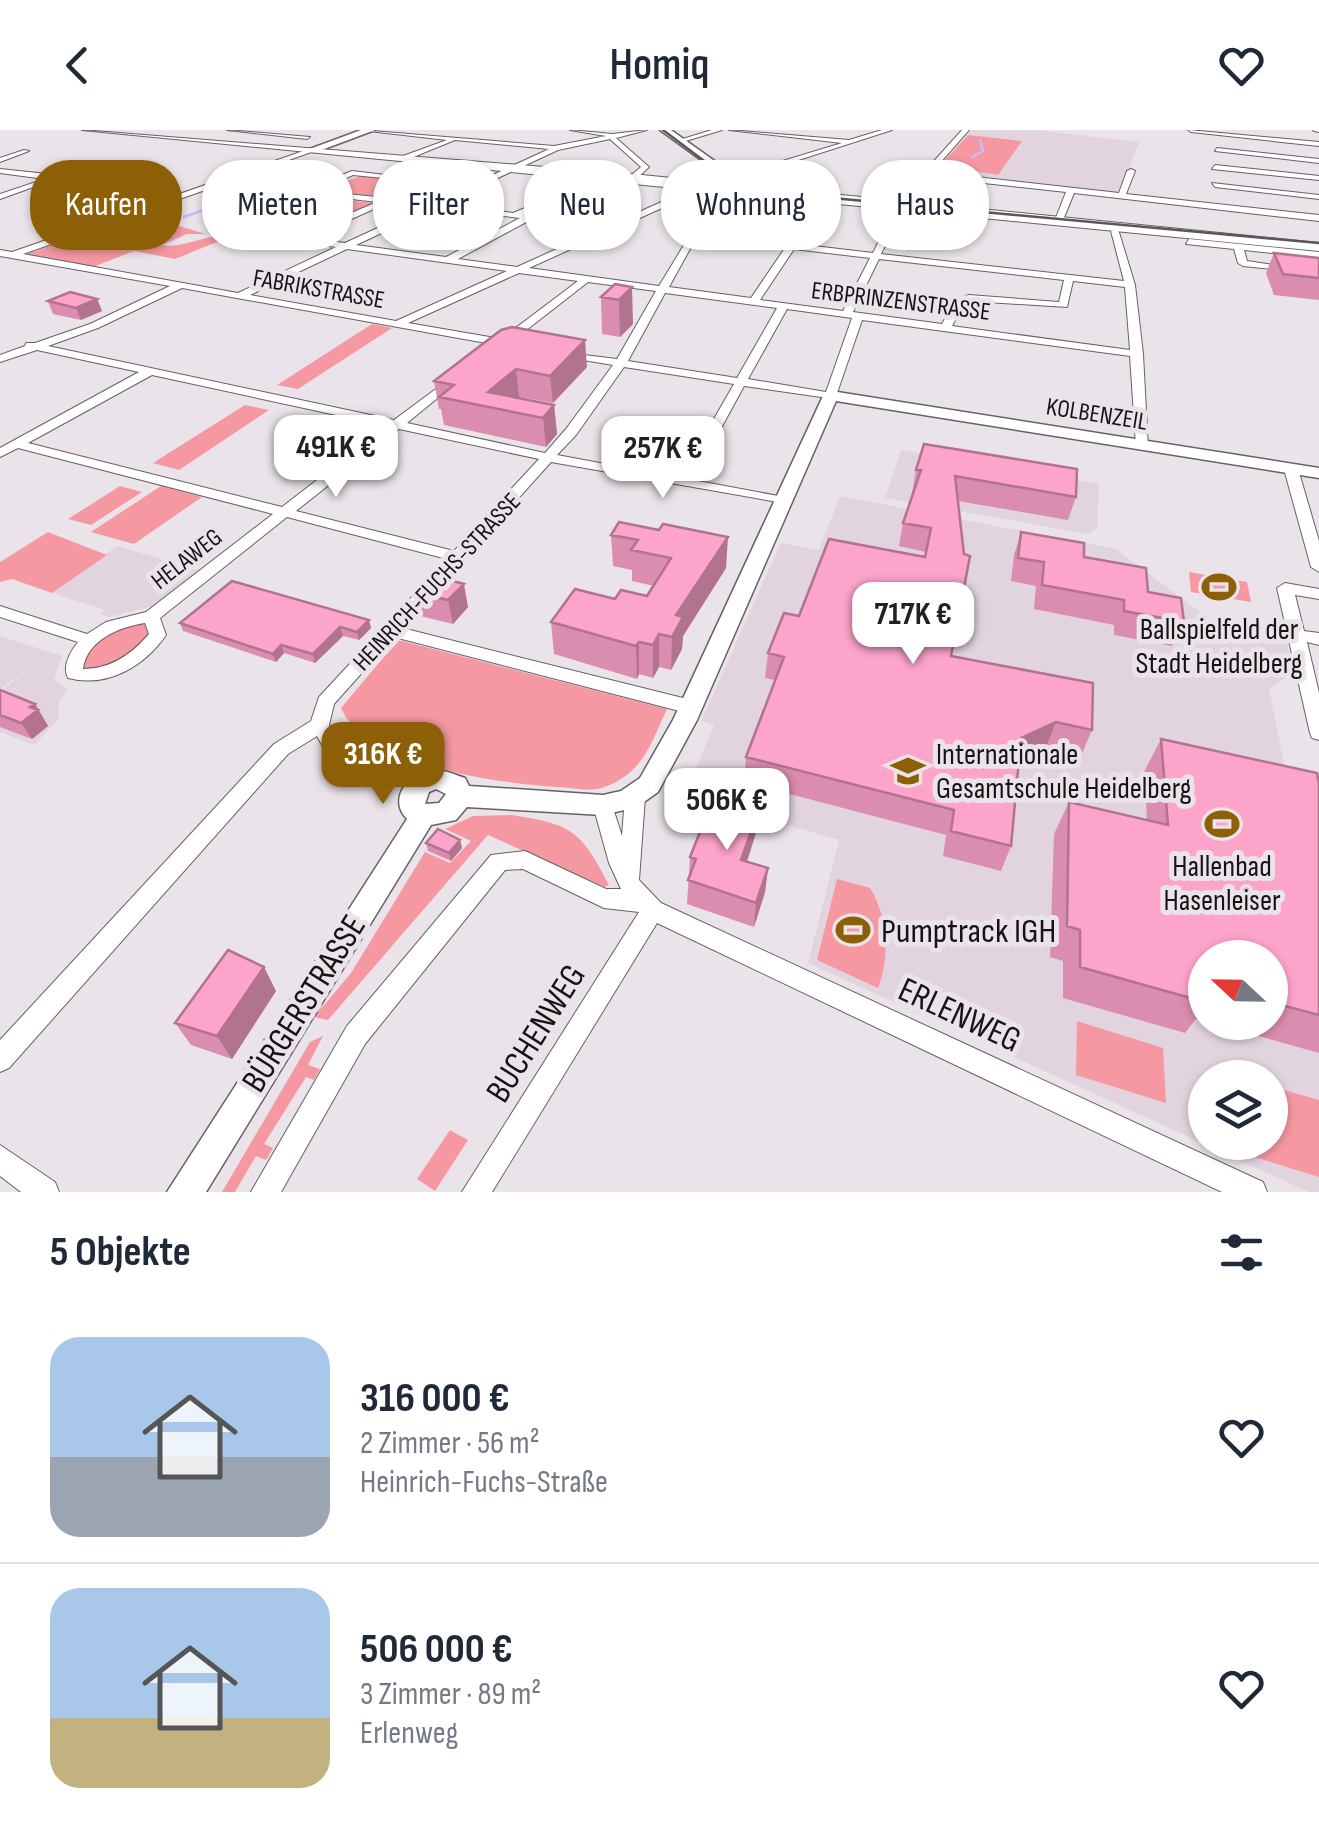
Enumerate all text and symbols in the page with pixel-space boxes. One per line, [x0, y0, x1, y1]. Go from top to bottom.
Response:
icon: back [50, 38, 105, 93]
text: Homiq [609, 38, 710, 93]
icon: heart [1214, 38, 1269, 93]
chip: Kaufen [30, 160, 182, 250]
chip: Mieten [202, 160, 353, 250]
chip: Filter [373, 160, 504, 250]
chip: Neu [524, 160, 641, 250]
chip: Wohnung [661, 160, 841, 250]
chip: Haus [861, 160, 989, 250]
street label: FABRIKSTRASSE [251, 263, 387, 316]
street label: ERBPRINZENSTRASSE [809, 275, 992, 328]
street label: KOLBENZEIL [1044, 391, 1149, 438]
pin: 491K € [255, 415, 417, 500]
pin: 257K € [582, 416, 744, 501]
text: 491K € [296, 428, 376, 467]
text: 257K € [623, 429, 703, 468]
street label: HEINRICH-FUCHS-STRASSE [347, 487, 528, 677]
street label: HELAWEG [145, 522, 229, 596]
sports icon: Ballspielfeld der Stadt Heidelberg [1200, 568, 1238, 606]
pin: 717K € [832, 582, 994, 667]
text: 717K € [874, 595, 952, 634]
place label: Ballspielfeld der Stadt Heidelberg [1135, 612, 1303, 682]
pin: 316K € [302, 722, 464, 807]
text: 316K € [343, 735, 423, 774]
place label: Internationale Gesamtschule Heidelberg [936, 737, 1192, 807]
school or university icon: Internationale Gesamtschule Heidelberg [889, 752, 927, 790]
pin: 506K € [646, 768, 808, 853]
text: 506K € [686, 781, 768, 820]
sports icon: Hallenbad Hasenleiser [1203, 805, 1241, 843]
place label: Hallenbad Hasenleiser [1163, 849, 1281, 919]
street label: BÜRGERSTRASSE [233, 907, 376, 1100]
place label: Pumptrack IGH [881, 910, 1056, 953]
sports icon: Pumptrack IGH [834, 911, 872, 949]
north arrow [1188, 940, 1288, 1040]
map controls [1188, 940, 1288, 1160]
street label: BUCHENWEG [477, 957, 595, 1111]
street label: ERLENWEG [891, 968, 1027, 1062]
button: layers [1188, 1060, 1288, 1160]
icon: filters [1214, 1225, 1269, 1280]
text: 5 Objekte [50, 1227, 191, 1278]
text: 316 000 € [360, 1373, 510, 1424]
icon: home [130, 1377, 250, 1497]
icon: heart [1214, 1410, 1269, 1465]
text: 2 Zimmer · 56 m² [360, 1424, 540, 1463]
text: Heinrich-Fuchs-Straße [360, 1463, 608, 1502]
text: 506 000 € [360, 1624, 513, 1675]
icon: home [130, 1628, 250, 1748]
icon: heart [1214, 1661, 1269, 1716]
text: 3 Zimmer · 89 m² [360, 1675, 541, 1714]
text: Erlenweg [360, 1714, 458, 1753]

